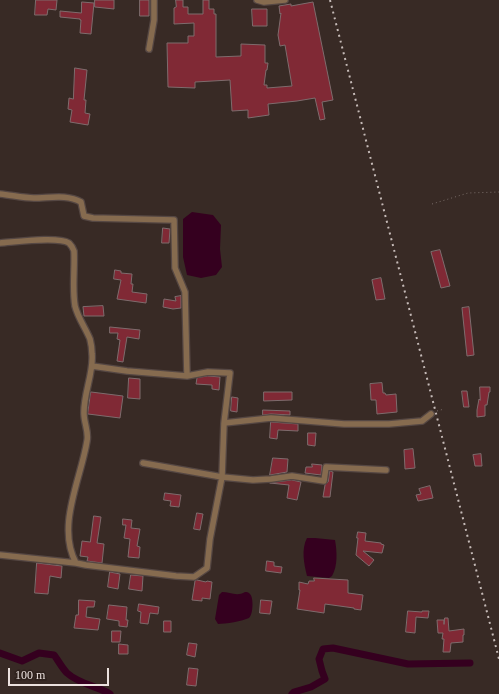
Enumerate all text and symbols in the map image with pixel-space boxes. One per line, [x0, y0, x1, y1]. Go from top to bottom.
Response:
scale bar [10, 660, 111, 686]
text: 100 m [15, 668, 45, 682]

